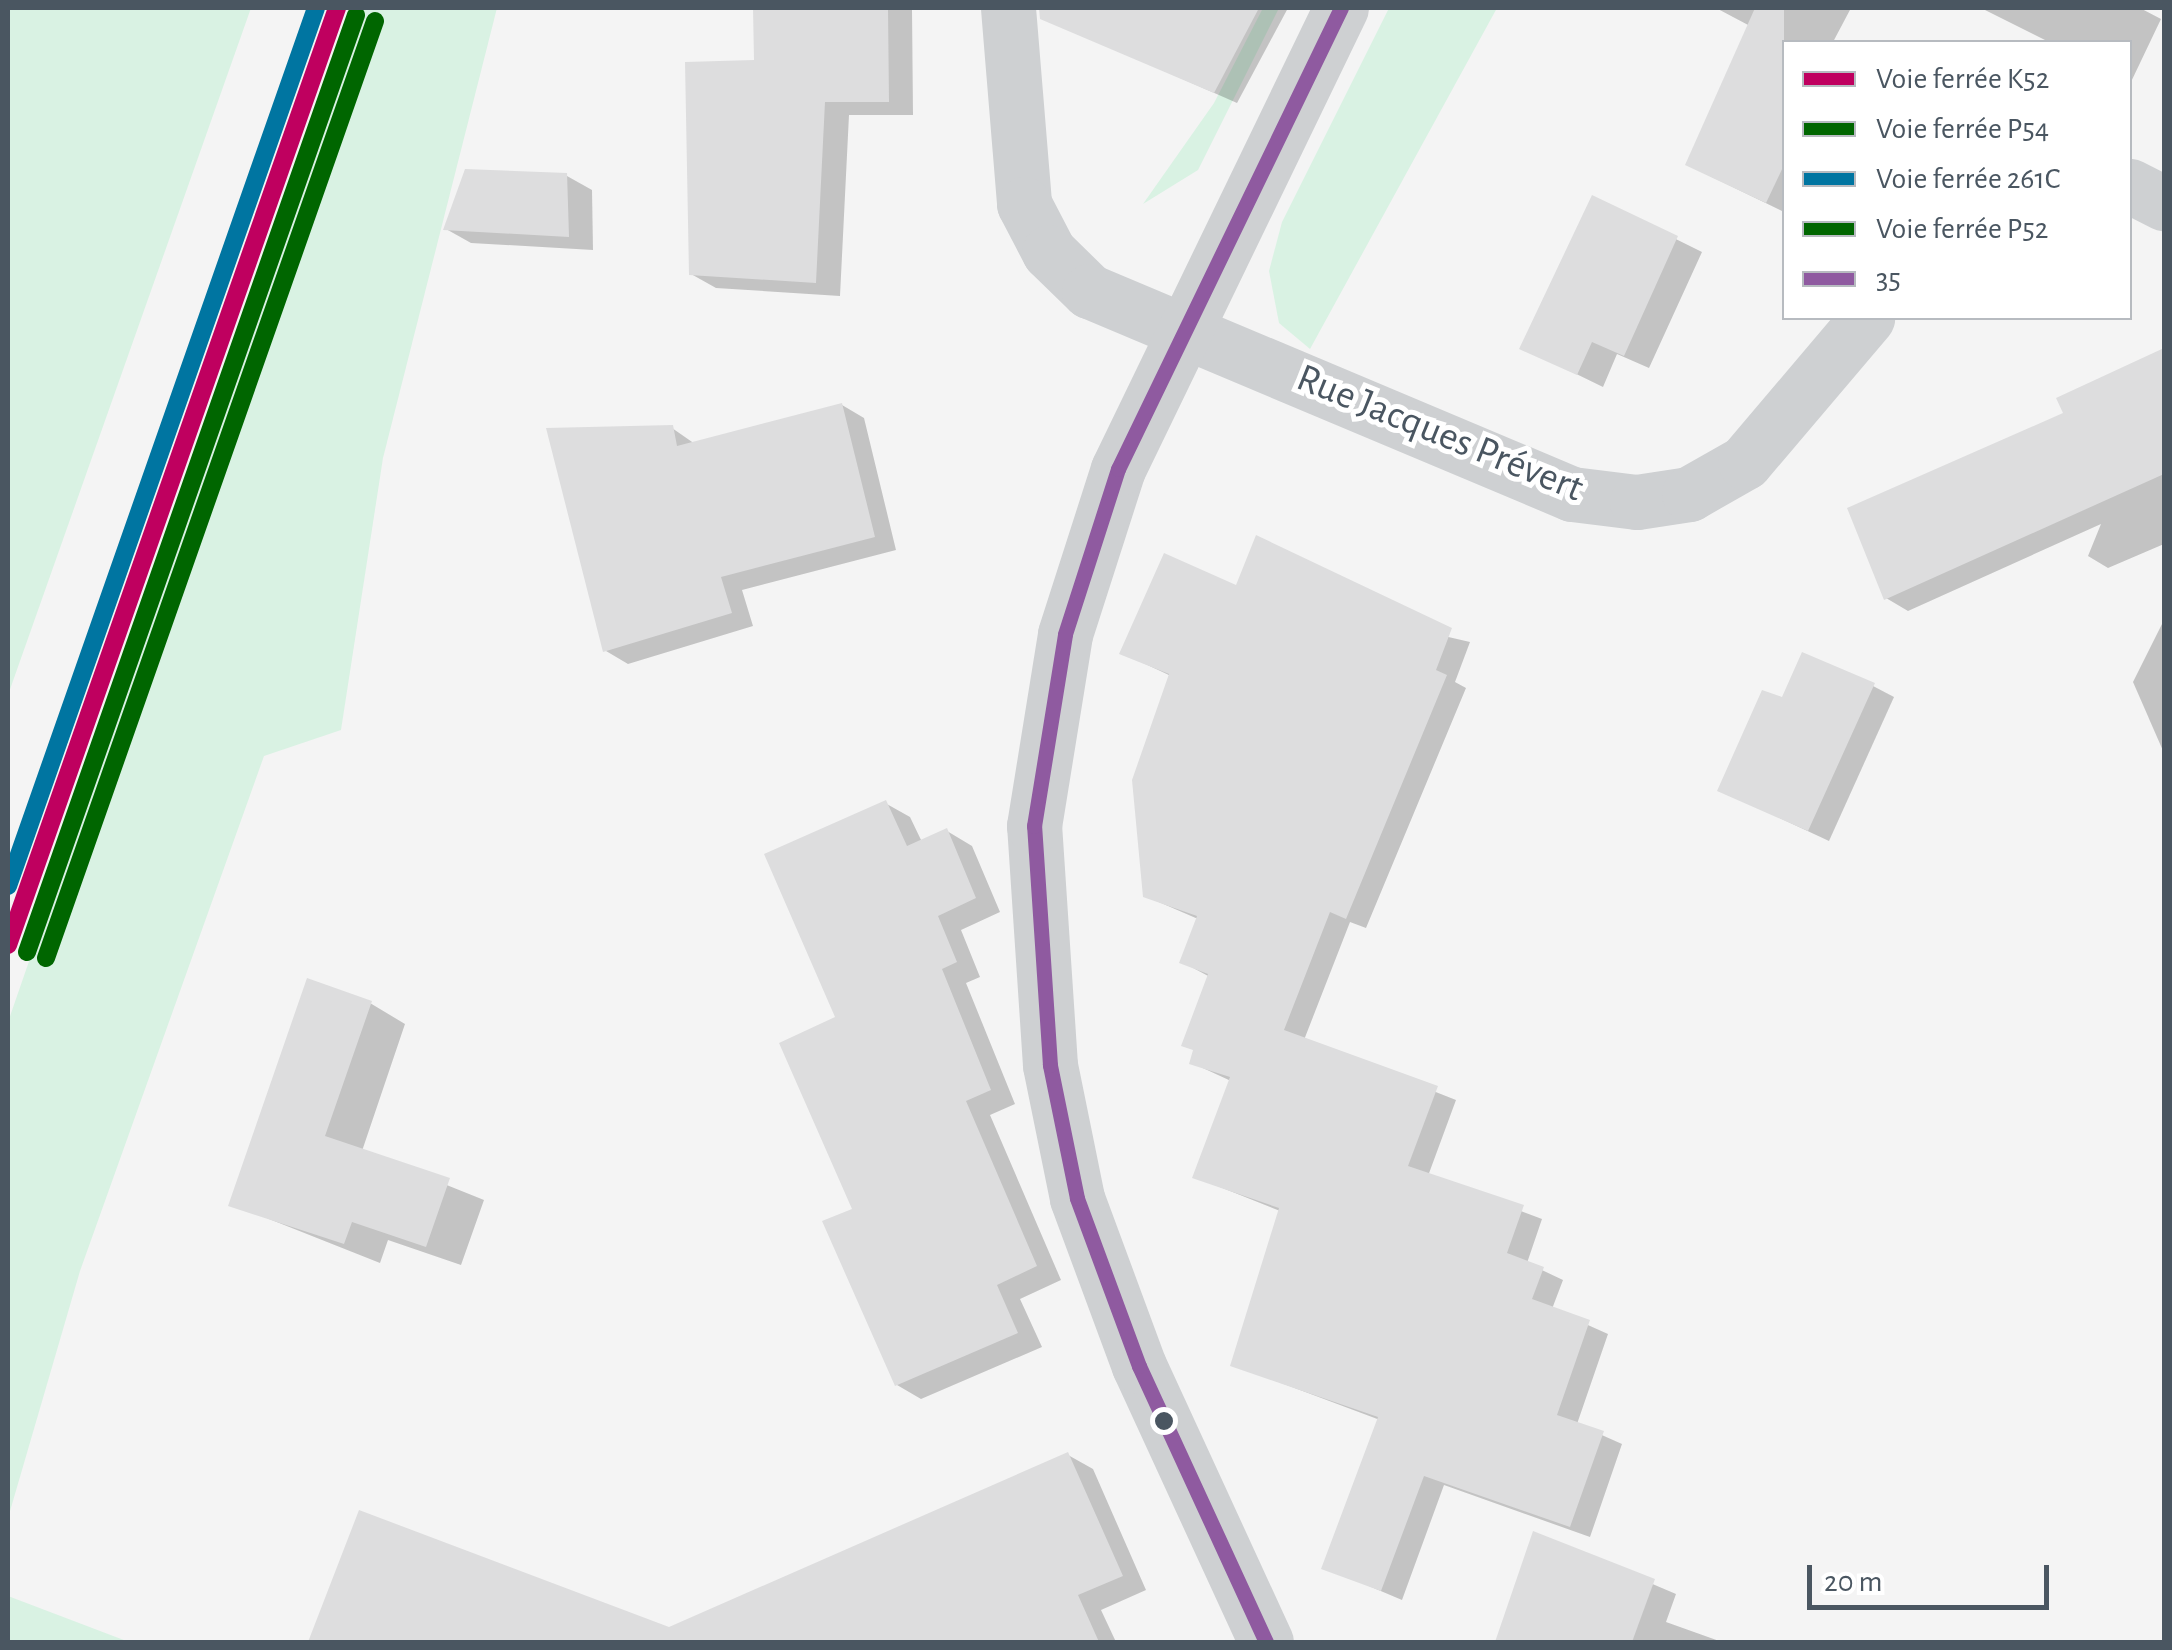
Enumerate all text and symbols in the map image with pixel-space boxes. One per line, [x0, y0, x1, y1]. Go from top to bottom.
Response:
legend [1782, 40, 2132, 320]
text: Voie ferrée K52 [1876, 64, 2049, 94]
text: Voie ferrée P54 [1876, 114, 2049, 144]
text: Voie ferrée 261C [1876, 164, 2060, 194]
text: Voie ferrée P52 [1876, 214, 2049, 244]
text: 35 [1876, 264, 1901, 294]
street label: Rue Jacques Prévert [1290, 354, 1590, 512]
unlabelled marker [1154, 1411, 1174, 1431]
scale bar [1812, 1545, 2054, 1607]
text: 20 m [1824, 1567, 1882, 1597]

